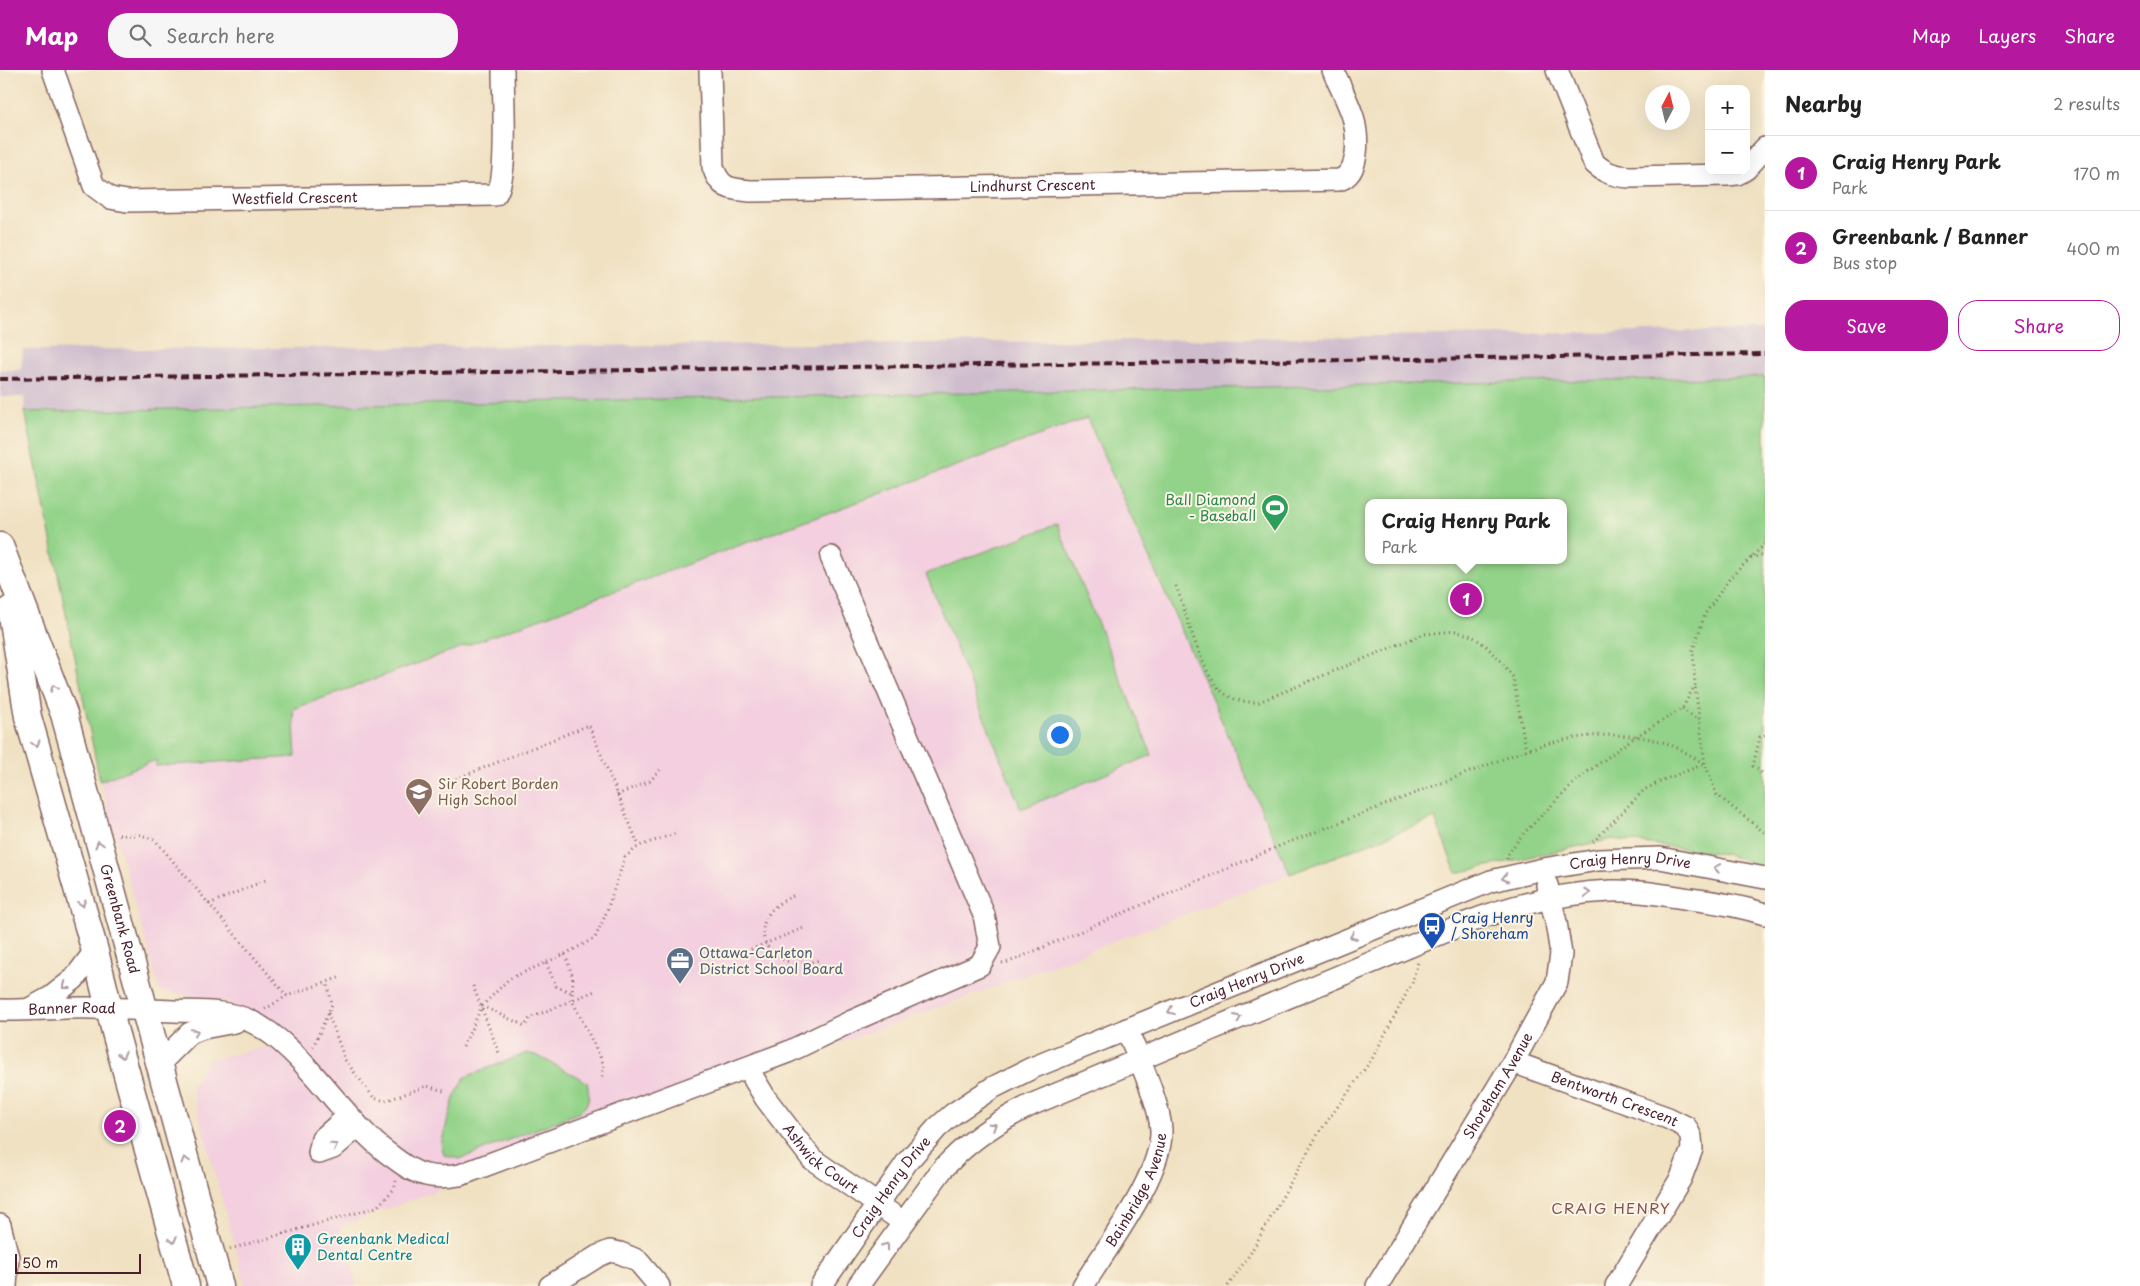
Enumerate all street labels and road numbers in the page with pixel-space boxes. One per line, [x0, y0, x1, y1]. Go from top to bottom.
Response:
street label: Lindhurst Crescent [970, 174, 1096, 197]
street label: Westfield Crescent [232, 186, 358, 209]
street label: Craig Henry Drive [1568, 846, 1693, 875]
street label: Greenbank Road [95, 861, 145, 976]
street label: Craig Henry Drive [1186, 947, 1307, 1013]
street label: Banner Road [28, 997, 116, 1020]
street label: Shoreham Avenue [1458, 1028, 1538, 1143]
street label: Bentworth Crescent [1548, 1066, 1682, 1132]
street label: Ashwick Court [778, 1119, 863, 1198]
street label: Craig Henry Drive [846, 1131, 935, 1242]
street label: Bainbridge Avenue [1100, 1132, 1171, 1251]

